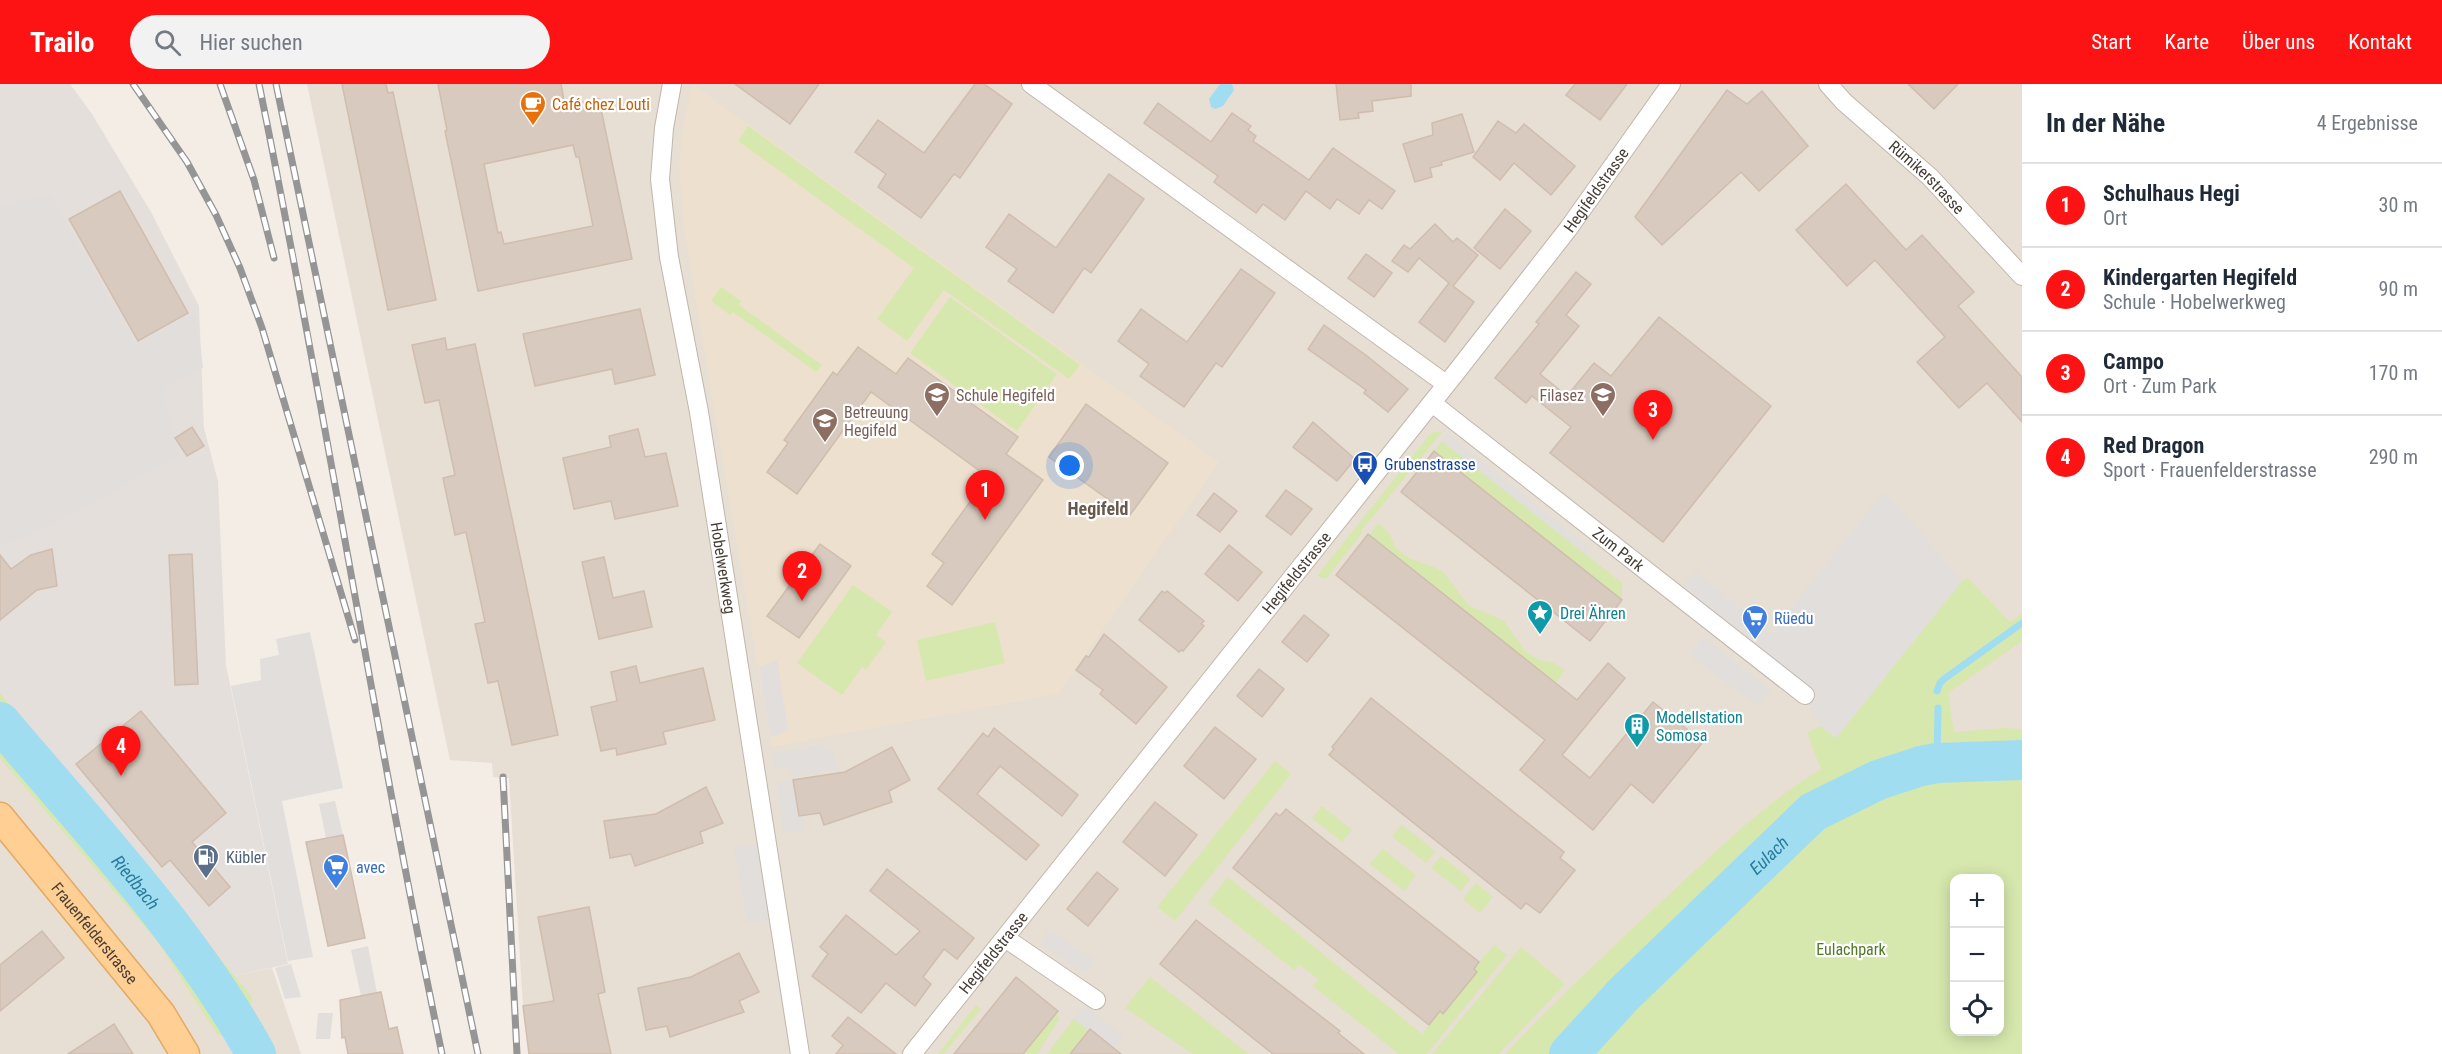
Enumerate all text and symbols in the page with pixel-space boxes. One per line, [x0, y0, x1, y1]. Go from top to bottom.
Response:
search box [130, 15, 550, 69]
text: Trailo [30, 26, 94, 59]
icon: search [151, 26, 184, 59]
text: Hier suchen [199, 30, 303, 55]
text: Start [2091, 30, 2132, 54]
text: Karte [2165, 30, 2209, 54]
text: Über uns [2242, 30, 2315, 54]
text: Kontakt [2348, 30, 2412, 54]
cafe icon: Café chez Louti [518, 89, 548, 127]
place label: Café chez Louti [552, 95, 650, 114]
text: In der Nähe [2046, 108, 2165, 138]
text: 4 Ergebnisse [2317, 111, 2418, 135]
street label: Rümikerstrasse [1885, 136, 1969, 218]
street label: Hegifeldstrasse [1559, 144, 1632, 236]
text: Schulhaus Hegi [2103, 181, 2240, 206]
text: 1 [2060, 193, 2071, 217]
text: 30 m [2379, 193, 2418, 217]
text: Ort [2103, 206, 2128, 230]
text: Kindergarten Hegifeld [2103, 265, 2297, 290]
text: 2 [2060, 277, 2071, 301]
text: 90 m [2379, 277, 2418, 301]
text: Schule · Hobelwerkweg [2103, 290, 2286, 314]
text: Campo [2103, 349, 2164, 374]
text: 3 [2060, 361, 2071, 385]
text: 170 m [2369, 361, 2418, 385]
text: Ort · Zum Park [2103, 374, 2217, 398]
school or university icon: Schule Hegifeld [922, 380, 952, 418]
school or university icon: Filasez [1588, 380, 1618, 418]
place label: Schule Hegifeld [956, 386, 1055, 405]
place label: Filasez [1539, 386, 1584, 405]
pin: 3 [1634, 390, 1672, 440]
place label: Betreuung Hegifeld [844, 403, 908, 440]
school or university icon: Betreuung Hegifeld [810, 406, 840, 444]
text: Red Dragon [2103, 433, 2204, 458]
text: 4 [2060, 445, 2071, 469]
text: 290 m [2369, 445, 2418, 469]
bus stop icon: Grubenstrasse [1350, 449, 1380, 487]
your location [1055, 451, 1084, 480]
place label: Grubenstrasse [1384, 455, 1476, 474]
text: Sport · Frauenfelderstrasse [2103, 458, 2317, 482]
pin: 1 [966, 470, 1004, 520]
district label: Hegifeld [1067, 498, 1129, 519]
street label: Hobelwerkweg [707, 520, 740, 615]
street label: Zum Park [1589, 523, 1649, 576]
street label: Hegifeldstrasse [1258, 528, 1335, 617]
pin: 2 [782, 552, 822, 601]
place icon: Drei Ähren [1525, 598, 1555, 636]
supermarket icon: Rüedu [1740, 603, 1770, 641]
place label: Drei Ähren [1560, 604, 1626, 623]
place label: Rüedu [1774, 609, 1813, 628]
place label: Modellstation Somosa [1656, 708, 1743, 745]
building icon: Modellstation Somosa [1622, 711, 1652, 749]
pin: 4 [102, 726, 140, 776]
water label: Eulach [1745, 831, 1792, 878]
fuel station icon: Kübler [191, 842, 221, 880]
place label: Kübler [226, 848, 266, 867]
water label: Riedbach [108, 851, 164, 913]
supermarket icon: avec [321, 852, 351, 890]
place label: avec [356, 858, 385, 877]
map controls [1950, 874, 2004, 1036]
button: + [1950, 874, 2004, 928]
street label: Frauenfelderstrasse [48, 879, 142, 988]
street label: Hegifeldstrasse [955, 908, 1032, 997]
button: − [1950, 928, 2004, 982]
park label: Eulachpark [1816, 940, 1887, 959]
button: locate [1950, 982, 2004, 1036]

